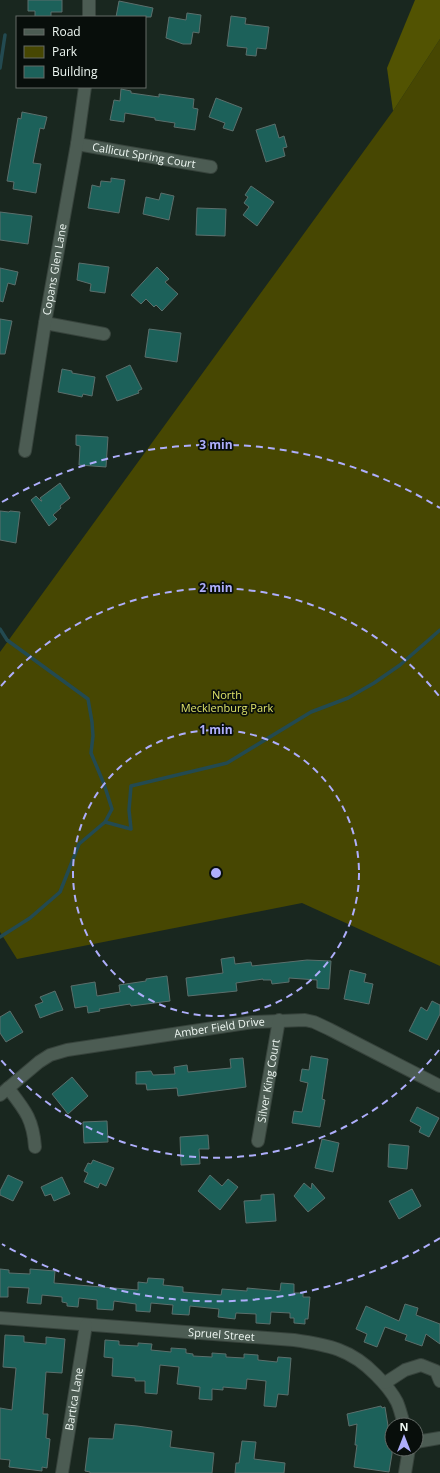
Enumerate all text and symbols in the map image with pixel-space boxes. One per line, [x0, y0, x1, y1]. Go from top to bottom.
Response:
legend [16, 16, 146, 88]
text: Road [52, 23, 81, 40]
text: Park [52, 43, 78, 60]
text: Building [52, 63, 98, 80]
street label: Callicut Spring Court [91, 139, 197, 171]
street label: Copans Glen Lane [39, 222, 70, 316]
text: 3 min [199, 436, 233, 453]
text: 2 min [199, 579, 233, 596]
park label: North Mecklenburg Park [181, 687, 274, 715]
text: 1 min [199, 721, 233, 738]
centre of rings [209, 866, 223, 880]
street label: Amber Field Drive [173, 1014, 265, 1041]
street label: Silver King Court [253, 1038, 283, 1124]
street label: Spruel Street [188, 1324, 255, 1344]
street label: Bartica Lane [61, 1366, 86, 1431]
north arrow [384, 1417, 424, 1457]
text: N [400, 1419, 408, 1434]

